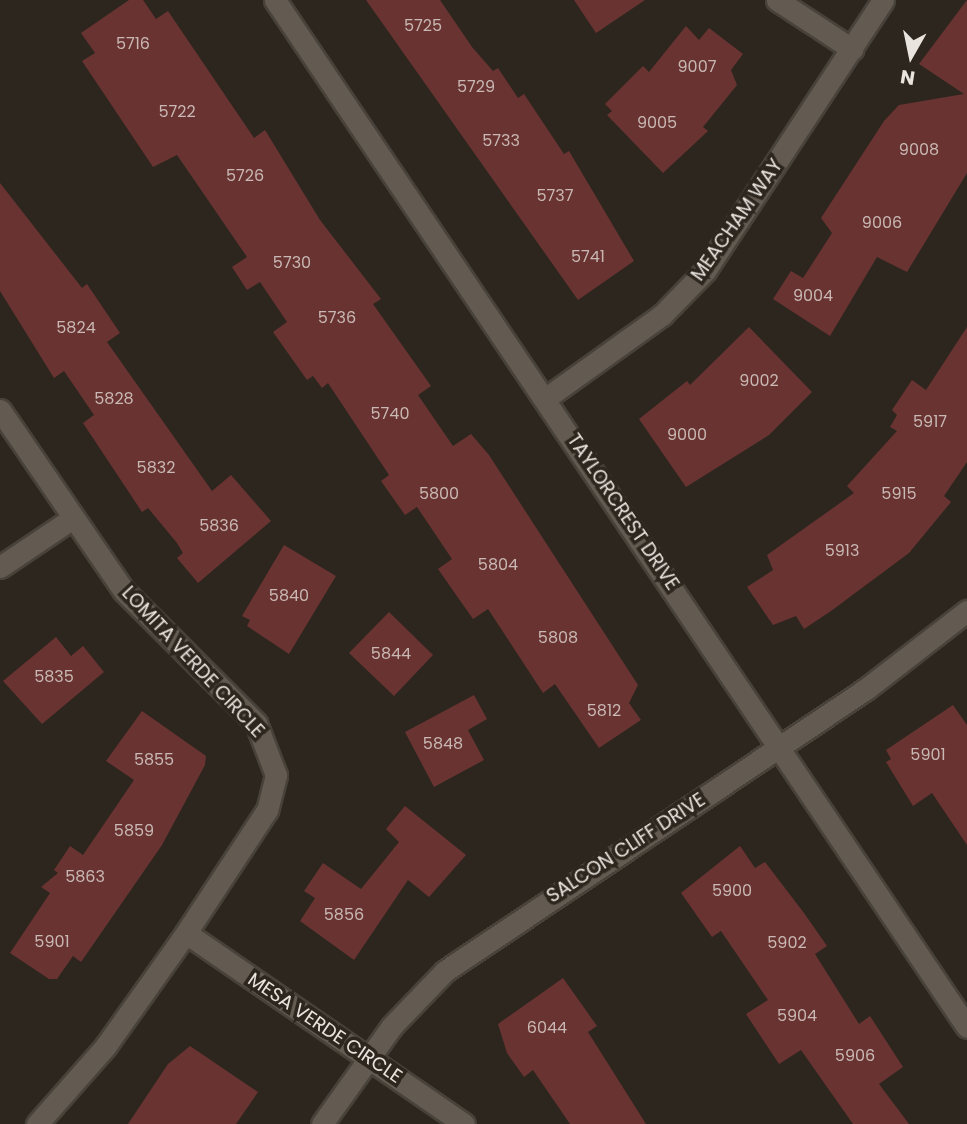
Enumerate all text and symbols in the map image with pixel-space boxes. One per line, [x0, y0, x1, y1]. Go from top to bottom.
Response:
house number: 5725 [404, 16, 442, 36]
north arrow [876, 21, 946, 91]
house number: 5716 [116, 34, 150, 54]
house number: 9007 [678, 57, 716, 77]
text: N [898, 63, 917, 92]
house number: 5729 [457, 77, 495, 97]
house number: 5722 [158, 102, 196, 122]
house number: 9005 [637, 113, 677, 133]
house number: 5733 [482, 131, 520, 151]
house number: 9008 [899, 140, 939, 160]
street label: MEACHAM WAY [687, 155, 787, 285]
house number: 5726 [226, 166, 264, 186]
house number: 5737 [537, 186, 573, 206]
house number: 9006 [862, 213, 902, 233]
house number: 5741 [571, 247, 605, 267]
house number: 5730 [273, 253, 311, 273]
house number: 9004 [793, 286, 833, 306]
house number: 5736 [318, 308, 356, 328]
house number: 5824 [56, 318, 96, 338]
house number: 9002 [739, 371, 779, 391]
house number: 5828 [94, 389, 134, 409]
house number: 5740 [371, 404, 409, 424]
house number: 5917 [913, 412, 947, 432]
house number: 9000 [667, 425, 707, 445]
street label: TAYLORCREST DRIVE [562, 430, 684, 594]
house number: 5832 [137, 458, 175, 478]
house number: 5800 [419, 484, 459, 504]
house number: 5915 [881, 484, 917, 504]
house number: 5836 [199, 516, 239, 536]
house number: 5913 [825, 541, 859, 561]
house number: 5804 [478, 555, 518, 575]
street label: LOMITA VERDE CIRCLE [117, 582, 269, 742]
house number: 5840 [269, 586, 309, 606]
house number: 5808 [538, 628, 578, 648]
house number: 5844 [371, 644, 411, 664]
house number: 5835 [34, 667, 74, 687]
house number: 5812 [587, 701, 621, 721]
house number: 5848 [423, 734, 463, 754]
house number: 5901 [910, 745, 946, 765]
house number: 5855 [134, 750, 174, 770]
street label: SALCON CLIFF DRIVE [543, 788, 709, 908]
house number: 5859 [114, 821, 154, 841]
house number: 5863 [65, 867, 105, 887]
house number: 5900 [712, 881, 752, 901]
house number: 5856 [324, 905, 364, 925]
house number: 5901 [34, 932, 70, 952]
house number: 5902 [767, 933, 807, 953]
street label: MESA VERDE CIRCLE [244, 968, 406, 1088]
house number: 5904 [777, 1006, 817, 1026]
house number: 6044 [527, 1018, 567, 1038]
house number: 5906 [835, 1046, 875, 1066]

